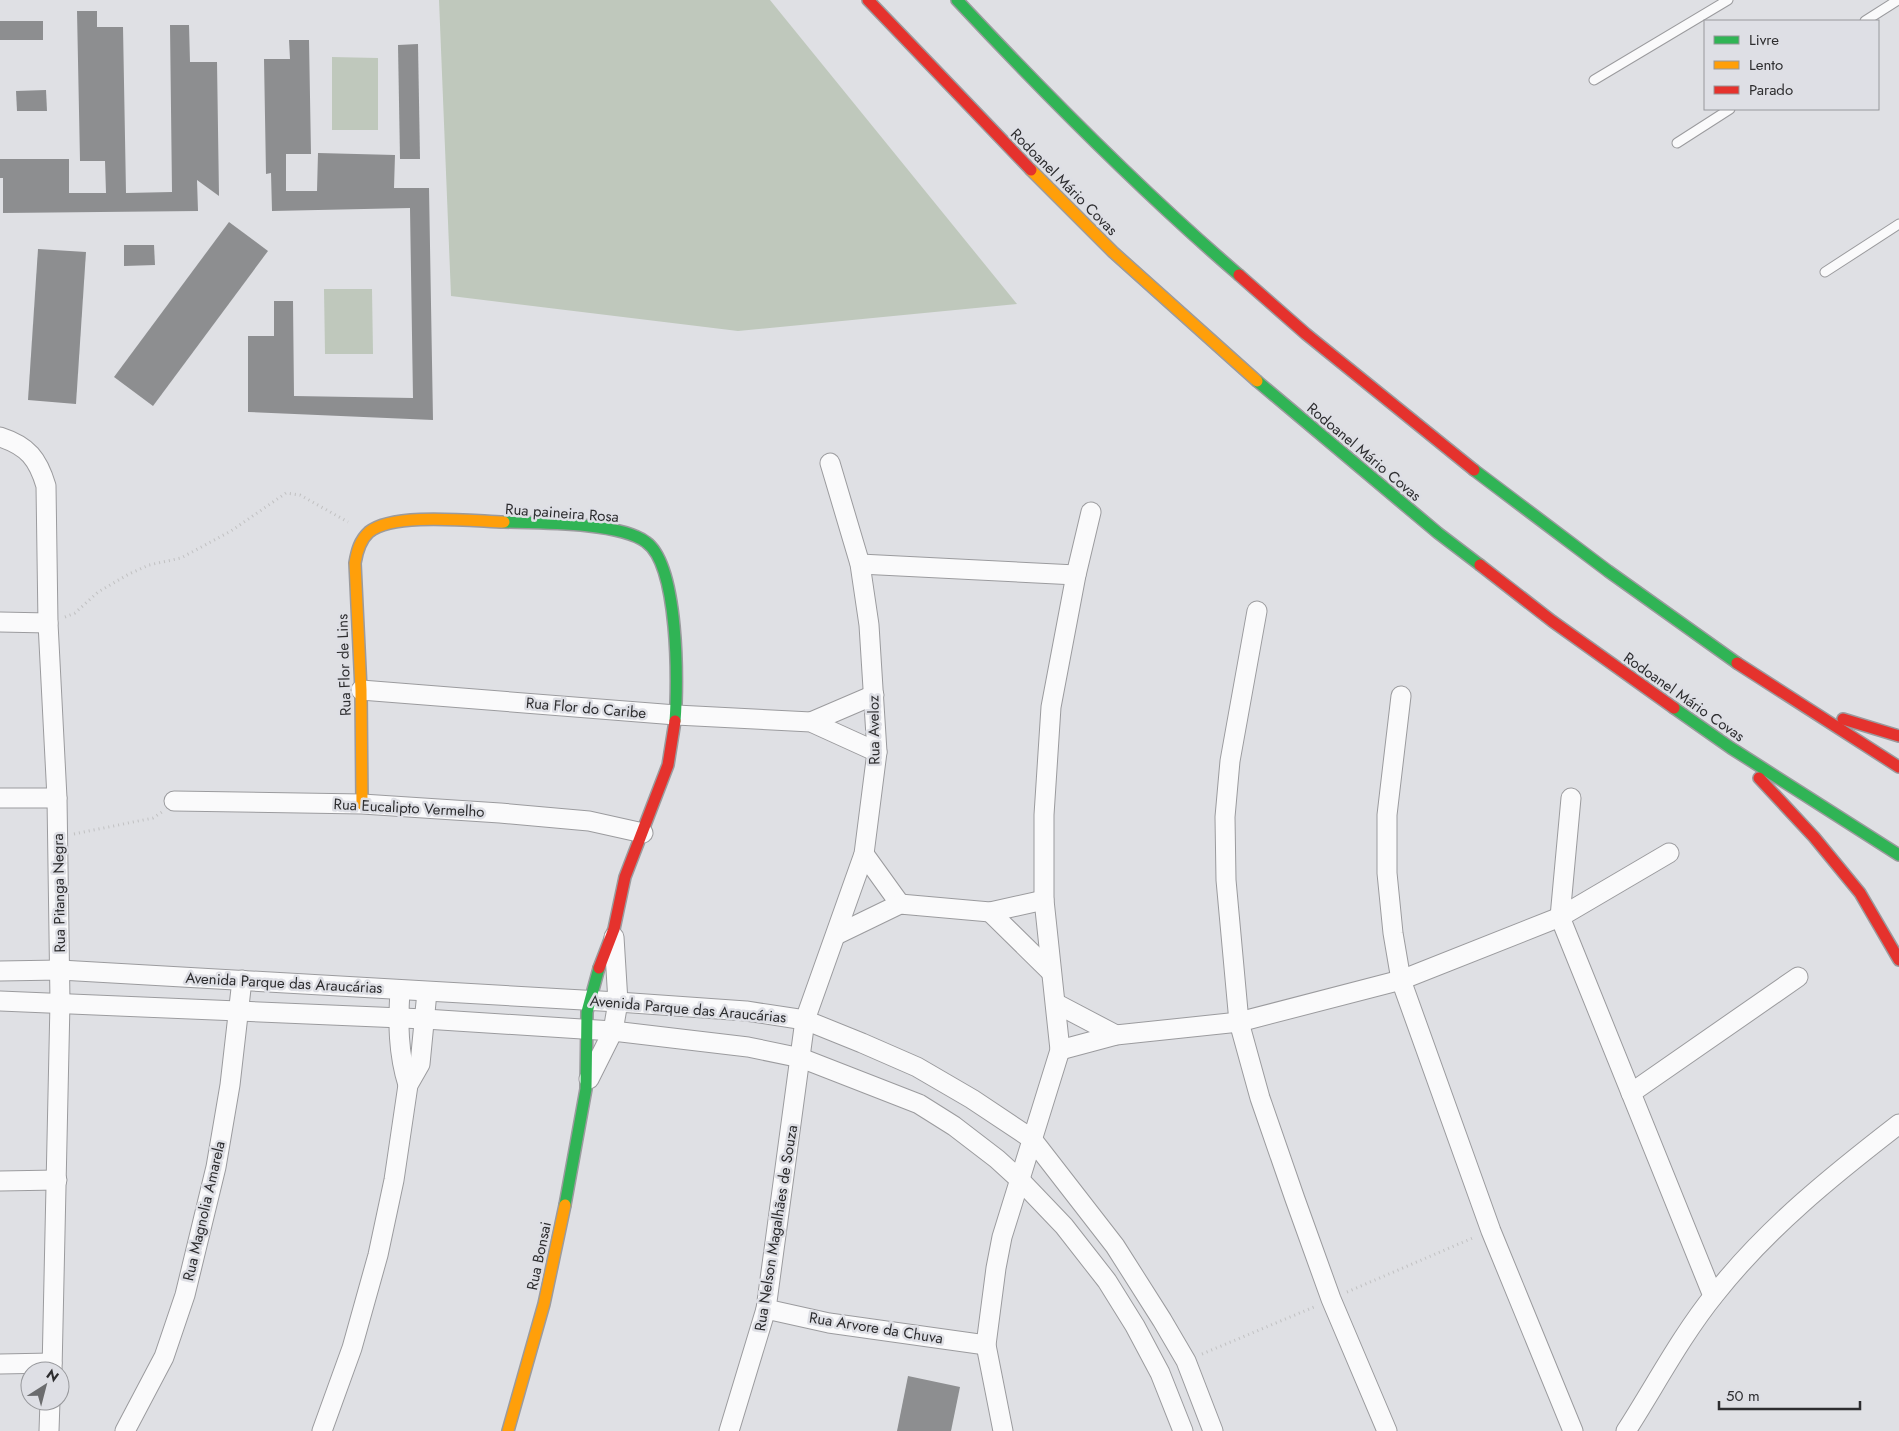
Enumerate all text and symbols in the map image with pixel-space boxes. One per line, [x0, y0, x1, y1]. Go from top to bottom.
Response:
legend [1704, 20, 1879, 110]
text: Livre [1749, 29, 1779, 51]
text: Lento [1749, 54, 1783, 76]
text: Parado [1749, 79, 1793, 101]
street label: Rodoanel Mário Covas [1006, 124, 1122, 240]
street label: Rodoanel Mário Covas [1302, 397, 1426, 507]
street label: Rua paineira Rosa [504, 498, 620, 528]
street label: Rua Flor de Lins [331, 614, 357, 716]
street label: Rodoanel Mário Covas [1619, 647, 1749, 747]
street label: Rua Flor do Caribe [525, 692, 647, 724]
street label: Rua Aveloz [862, 695, 886, 765]
street label: Rua Eucalipto Vermelho [333, 793, 485, 823]
street label: Rua Pitanga Negra [47, 833, 71, 953]
street label: Avenida Parque das Araucárias [185, 967, 383, 999]
street label: Avenida Parque das Araucárias [589, 989, 787, 1029]
street label: Rua Nelson Magalhães de Souza [749, 1123, 803, 1333]
street label: Rua Magnolia Amarela [177, 1139, 231, 1283]
street label: Rua Bonsai [521, 1220, 557, 1292]
street label: Rua Arvore da Chuva [807, 1307, 945, 1349]
north arrow [20, 1361, 70, 1411]
text: N [42, 1364, 63, 1387]
scale bar [1719, 1378, 1860, 1410]
text: 50 m [1726, 1385, 1760, 1407]

